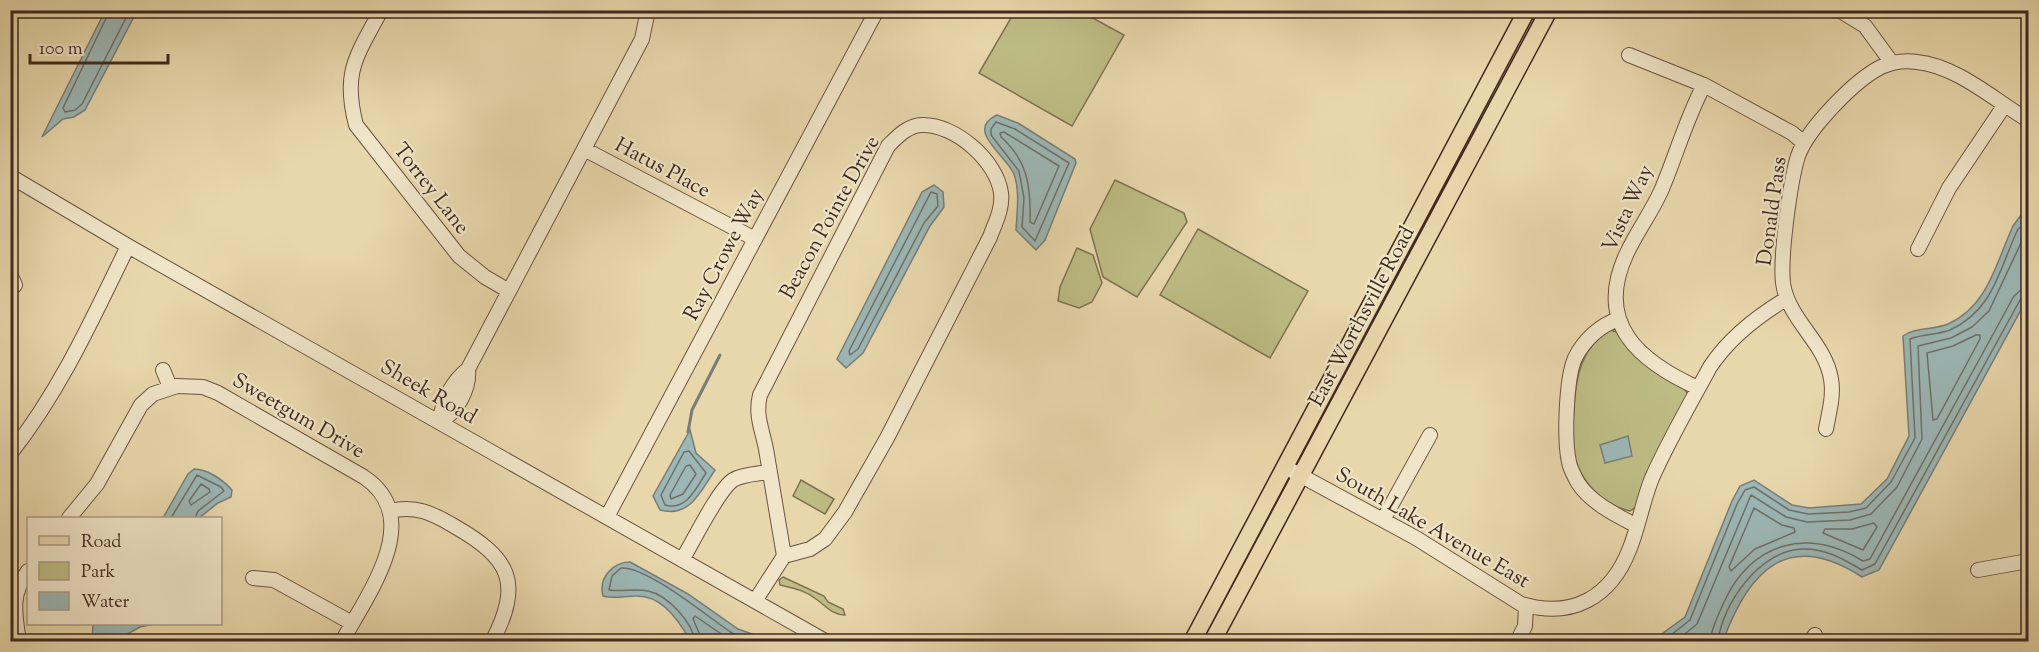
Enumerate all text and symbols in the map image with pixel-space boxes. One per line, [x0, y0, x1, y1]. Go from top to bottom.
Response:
scale bar [30, 27, 168, 65]
text: 100 m [39, 37, 83, 63]
street label: Hatus Place [609, 131, 715, 207]
street label: Beacon Pointe Drive [773, 131, 888, 305]
street label: Torrey Lane [385, 137, 476, 241]
street label: Donald Pass [1750, 155, 1795, 268]
street label: Vista Way [1596, 160, 1662, 257]
street label: Ray Crowe Way [677, 183, 773, 326]
street label: East Worthsville Road [1302, 221, 1423, 413]
street label: Sheek Road [374, 353, 482, 433]
street label: Sweetgum Drive [226, 366, 370, 467]
street label: South Lake Avenue East [1329, 461, 1535, 597]
legend [27, 517, 222, 625]
text: Road [81, 530, 121, 556]
text: Park [81, 560, 116, 586]
text: Water [81, 590, 130, 616]

